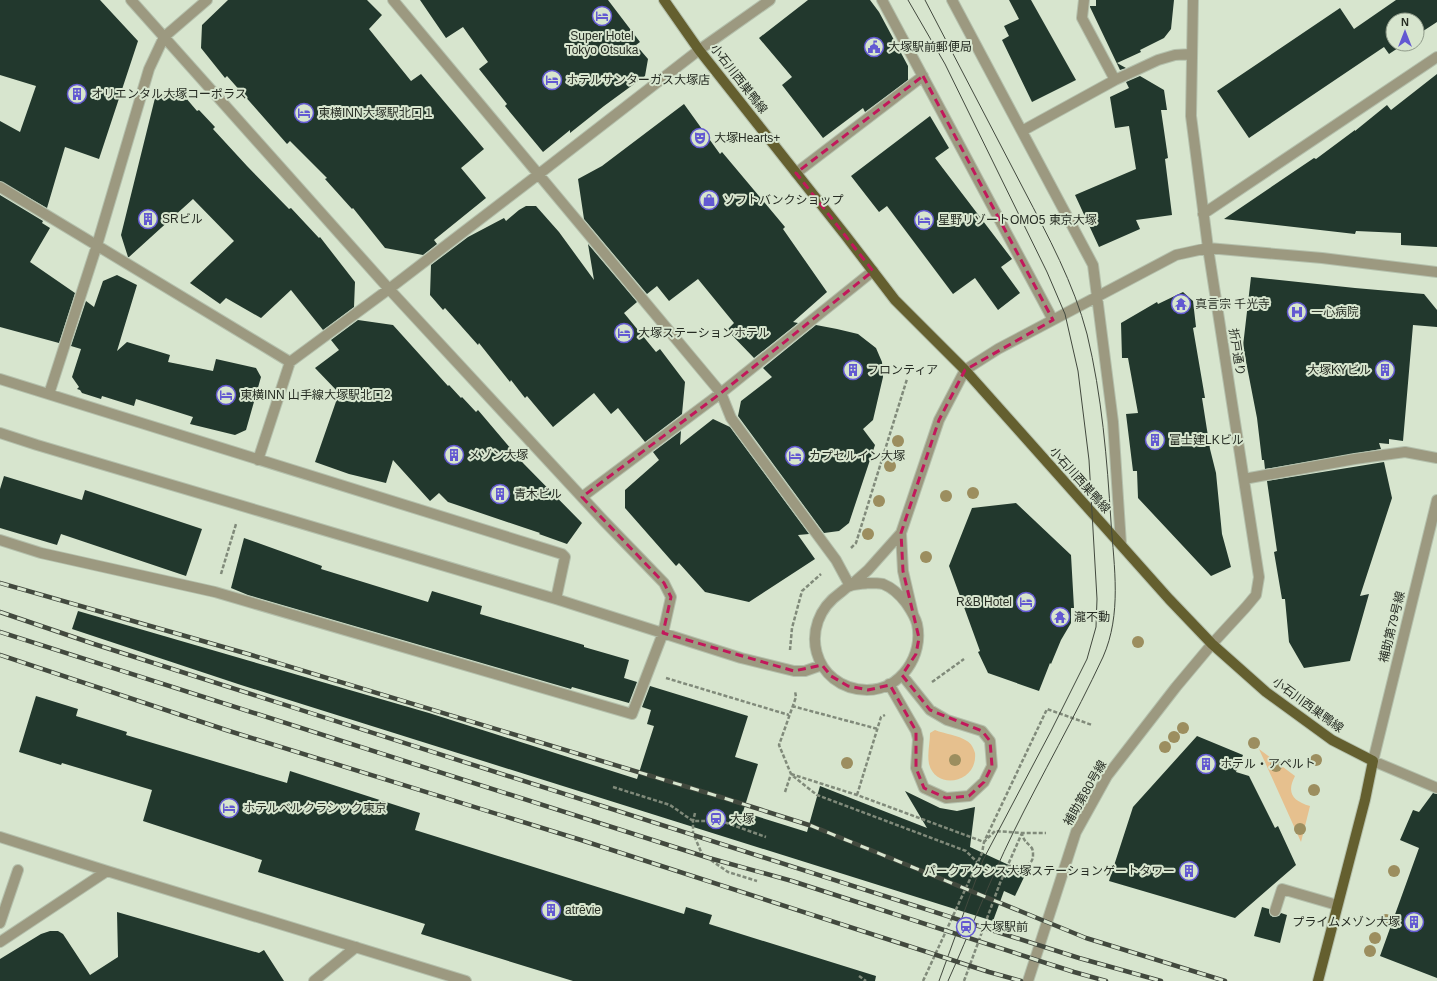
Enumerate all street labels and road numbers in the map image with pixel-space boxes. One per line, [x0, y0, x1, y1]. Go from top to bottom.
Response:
street label: 小石川西巣鴨線 [708, 42, 770, 116]
street label: 折戸通り [1226, 327, 1248, 377]
street label: 小石川西巣鴨線 [1047, 444, 1113, 516]
street label: 補助第79号線 [1376, 590, 1408, 664]
street label: 小石川西巣鴨線 [1270, 675, 1346, 735]
street label: 補助第80号線 [1061, 758, 1109, 828]

